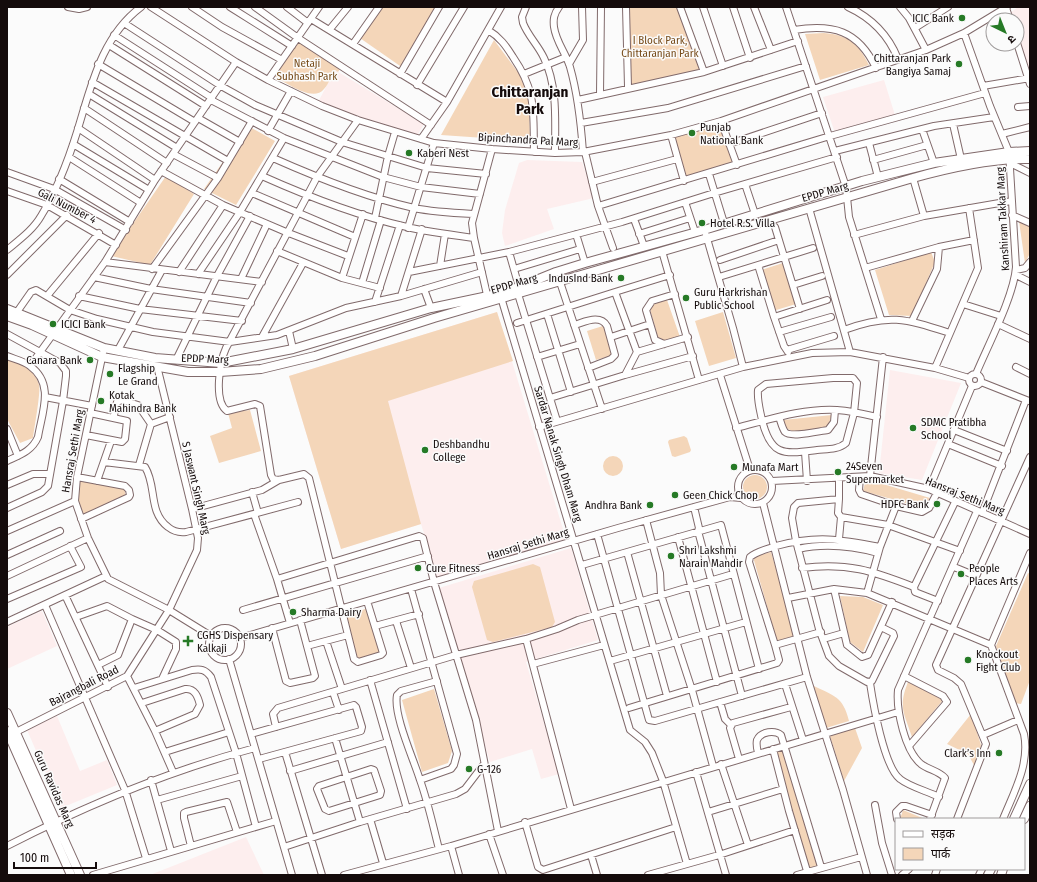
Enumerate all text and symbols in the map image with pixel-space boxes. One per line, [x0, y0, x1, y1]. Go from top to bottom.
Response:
place label: ICIC Bank [912, 12, 955, 25]
north arrow [985, 12, 1025, 52]
marker: ICIC Bank [957, 13, 967, 23]
text: उ [1004, 32, 1018, 46]
park label: I Block Park, Chittaranjan Park [621, 34, 700, 60]
place label: Chittaranjan Park Bangiya Samaj [874, 52, 952, 78]
park label: Netaji Subhash Park [277, 57, 338, 83]
marker: Chittaranjan Park Bangiya Samaj [954, 59, 964, 69]
district label: Chittaranjan Park [492, 83, 569, 118]
place label: Punjab National Bank [700, 121, 764, 147]
marker: Punjab National Bank [687, 128, 697, 138]
street label: Bipinchandra Pal Marg [478, 131, 579, 149]
place label: Kaberi Nest [417, 147, 469, 160]
marker: Kaberi Nest [404, 148, 414, 158]
street label: Kanshiram Takkar Marg [994, 166, 1012, 271]
street label: EPDP Marg [800, 179, 851, 205]
street label: Gali Number 4 [36, 186, 99, 227]
place label: Hotel R.S. Villa [710, 217, 775, 230]
marker: Hotel R.S. Villa [697, 218, 707, 228]
street label: EPDP Marg [489, 271, 540, 297]
place label: IndusInd Bank [548, 272, 614, 285]
marker: IndusInd Bank [616, 273, 626, 283]
place label: Guru Harkrishan Public School [694, 286, 768, 312]
marker: Guru Harkrishan Public School [681, 293, 691, 303]
place label: ICICI Bank [61, 318, 107, 331]
marker: ICICI Bank [48, 319, 58, 329]
street label: EPDP Marg [181, 352, 230, 366]
place label: Canara Bank [26, 354, 83, 367]
marker: Canara Bank [85, 355, 95, 365]
place label: Flagship Le Grand [118, 362, 158, 388]
marker: Flagship Le Grand [105, 369, 115, 379]
street label: Sardar Nanak Singh Dham Marg [531, 385, 585, 524]
place label: Kotak Mahindra Bank [109, 389, 177, 415]
marker: Kotak Mahindra Bank [96, 396, 106, 406]
street label: Hansraj Sethi Marg [59, 408, 87, 494]
place label: SDMC Pratibha School [921, 416, 986, 442]
marker: SDMC Pratibha School [908, 423, 918, 433]
place label: Deshbandhu College [433, 438, 490, 464]
street label: S Jaswant Singh Marg [179, 440, 213, 537]
marker: Deshbandhu College [420, 445, 430, 455]
place label: 24Seven Supermarket [846, 460, 904, 486]
place label: Munafa Mart [742, 461, 799, 474]
marker: Munafa Mart [729, 462, 739, 472]
marker: 24Seven Supermarket [833, 467, 843, 477]
street label: Hansraj Sethi Marg [923, 474, 1007, 518]
place label: Geen Chick Chop [683, 489, 758, 502]
marker: Geen Chick Chop [670, 490, 680, 500]
place label: HDFC Bank [881, 498, 930, 511]
place label: Andhra Bank [585, 499, 643, 512]
marker: HDFC Bank [932, 499, 942, 509]
marker: Andhra Bank [645, 500, 655, 510]
street label: Hansraj Sethi Marg [486, 525, 571, 563]
place label: Shri Lakshmi Narain Mandir [679, 544, 743, 570]
marker: Shri Lakshmi Narain Mandir [666, 551, 676, 561]
place label: Cure Fitness [426, 562, 480, 575]
place label: People Places Arts [969, 562, 1018, 588]
marker: Cure Fitness [413, 563, 423, 573]
marker: People Places Arts [956, 569, 966, 579]
place label: Sharma Dairy [301, 606, 361, 619]
marker: Sharma Dairy [288, 607, 298, 617]
place label: CGHS Dispensary Kalkaji [197, 629, 273, 655]
marker: CGHS Dispensary Kalkaji [182, 635, 194, 647]
place label: Knockout Fight Club [976, 648, 1021, 674]
marker: Knockout Fight Club [963, 655, 973, 665]
street label: Bajrangbali Road [47, 663, 121, 709]
place label: Clark’s Inn [944, 747, 991, 760]
street label: Guru Ravidas Marg [31, 748, 77, 831]
marker: Clark’s Inn [994, 748, 1004, 758]
place label: G-126 [477, 763, 502, 776]
marker: G-126 [464, 764, 474, 774]
legend [895, 818, 1025, 870]
text: सड़क [931, 827, 956, 841]
scale bar [14, 844, 96, 870]
text: पार्क [931, 847, 951, 861]
text: 100 m [20, 851, 49, 865]

